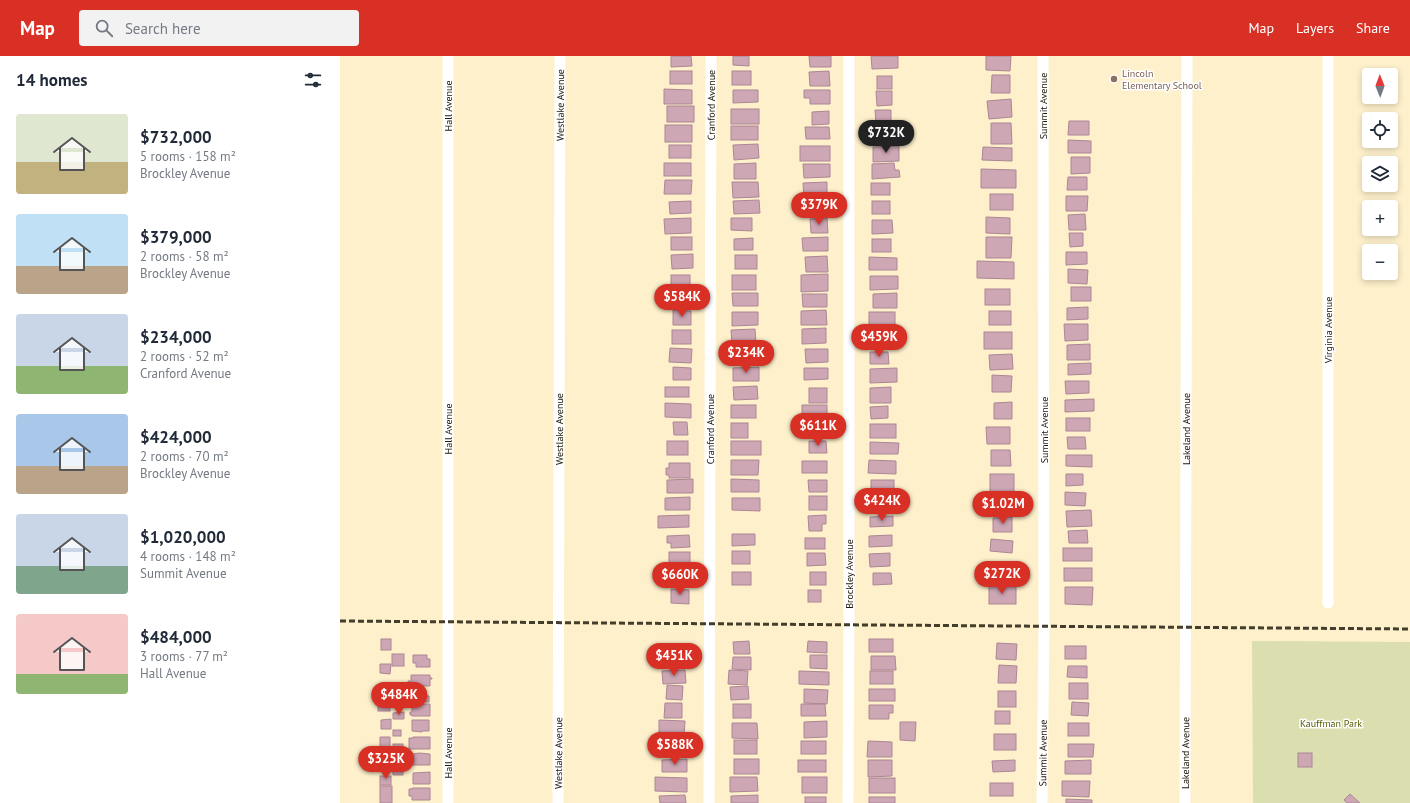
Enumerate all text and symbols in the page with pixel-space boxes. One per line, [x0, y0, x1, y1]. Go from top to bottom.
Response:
search box [79, 10, 359, 46]
text: Map [20, 16, 55, 40]
icon: search [93, 17, 115, 39]
text: Search here [125, 19, 201, 38]
text: Map [1248, 19, 1274, 37]
text: Layers [1296, 19, 1334, 37]
text: Share [1356, 19, 1390, 37]
place label: Lincoln Elementary School [1122, 67, 1202, 92]
north arrow [1362, 68, 1398, 104]
map controls [1362, 68, 1398, 280]
text: 14 homes [16, 69, 87, 91]
icon: filters [302, 69, 324, 91]
street label: Westlake Avenue [553, 69, 566, 141]
street label: Cranford Avenue [704, 70, 717, 140]
street label: Summit Avenue [1037, 73, 1050, 139]
marker: Lincoln Elementary School [1109, 74, 1119, 84]
street label: Hall Avenue [442, 80, 455, 132]
button: locate [1362, 112, 1398, 148]
pin: $732K [858, 120, 914, 154]
text: $732K [867, 124, 905, 141]
text: $732,000 [140, 126, 212, 148]
icon: home [48, 130, 96, 178]
text: 5 rooms · 158 m² [140, 148, 236, 165]
button: layers [1362, 156, 1398, 192]
text: Brockley Avenue [140, 165, 230, 182]
pin: $379K [791, 192, 847, 226]
text: $379K [800, 196, 838, 213]
button: + [1362, 200, 1398, 236]
text: $379,000 [140, 226, 212, 248]
icon: home [48, 230, 96, 278]
button: − [1362, 244, 1398, 280]
text: 2 rooms · 58 m² [140, 248, 229, 265]
text: Brockley Avenue [140, 265, 230, 282]
pin: $584K [654, 284, 710, 318]
text: $584K [663, 288, 701, 305]
street label: Virginia Avenue [1322, 297, 1335, 364]
pin: $459K [851, 324, 907, 358]
text: $234,000 [140, 326, 212, 348]
text: $459K [860, 328, 898, 345]
icon: home [48, 330, 96, 378]
pin: $234K [718, 340, 774, 374]
text: $234K [727, 344, 765, 361]
text: 2 rooms · 52 m² [140, 348, 229, 365]
text: Cranford Avenue [140, 365, 231, 382]
street label: Westlake Avenue [552, 393, 566, 465]
street label: Lakeland Avenue [1179, 393, 1193, 465]
street label: Cranford Avenue [703, 394, 717, 464]
street label: Summit Avenue [1038, 397, 1051, 463]
street label: Hall Avenue [442, 403, 455, 455]
pin: $611K [790, 413, 846, 447]
text: $611K [799, 417, 837, 434]
text: $424,000 [140, 426, 212, 448]
icon: home [48, 430, 96, 478]
text: 2 rooms · 70 m² [140, 448, 229, 465]
text: Brockley Avenue [140, 465, 230, 482]
pin: $424K [854, 488, 910, 522]
pin: $1.02M [970, 491, 1036, 525]
text: $424K [863, 492, 901, 509]
text: $1.02M [981, 495, 1025, 512]
text: $1,020,000 [140, 526, 226, 548]
icon: home [48, 530, 96, 578]
street label: Brockley Avenue [843, 539, 856, 609]
text: 4 rooms · 148 m² [140, 548, 236, 565]
pin: $272K [974, 561, 1030, 595]
pin: $660K [652, 562, 708, 596]
text: Summit Avenue [140, 565, 227, 582]
text: $272K [983, 565, 1021, 582]
text: $660K [661, 566, 699, 583]
text: $484,000 [140, 626, 212, 648]
icon: home [48, 630, 96, 678]
pin: $451K [646, 643, 702, 677]
text: $451K [655, 647, 693, 664]
text: 3 rooms · 77 m² [140, 648, 228, 665]
text: Hall Avenue [140, 665, 206, 682]
pin: $484K [371, 682, 427, 716]
text: $484K [380, 686, 418, 703]
street label: Westlake Avenue [552, 717, 565, 789]
street label: Lakeland Avenue [1179, 717, 1192, 789]
park label: Kauffman Park [1300, 717, 1362, 730]
street label: Summit Avenue [1036, 720, 1049, 786]
street label: Hall Avenue [442, 727, 455, 779]
pin: $588K [647, 732, 703, 766]
text: $588K [656, 736, 694, 753]
pin: $325K [358, 746, 414, 780]
text: $325K [367, 750, 405, 767]

